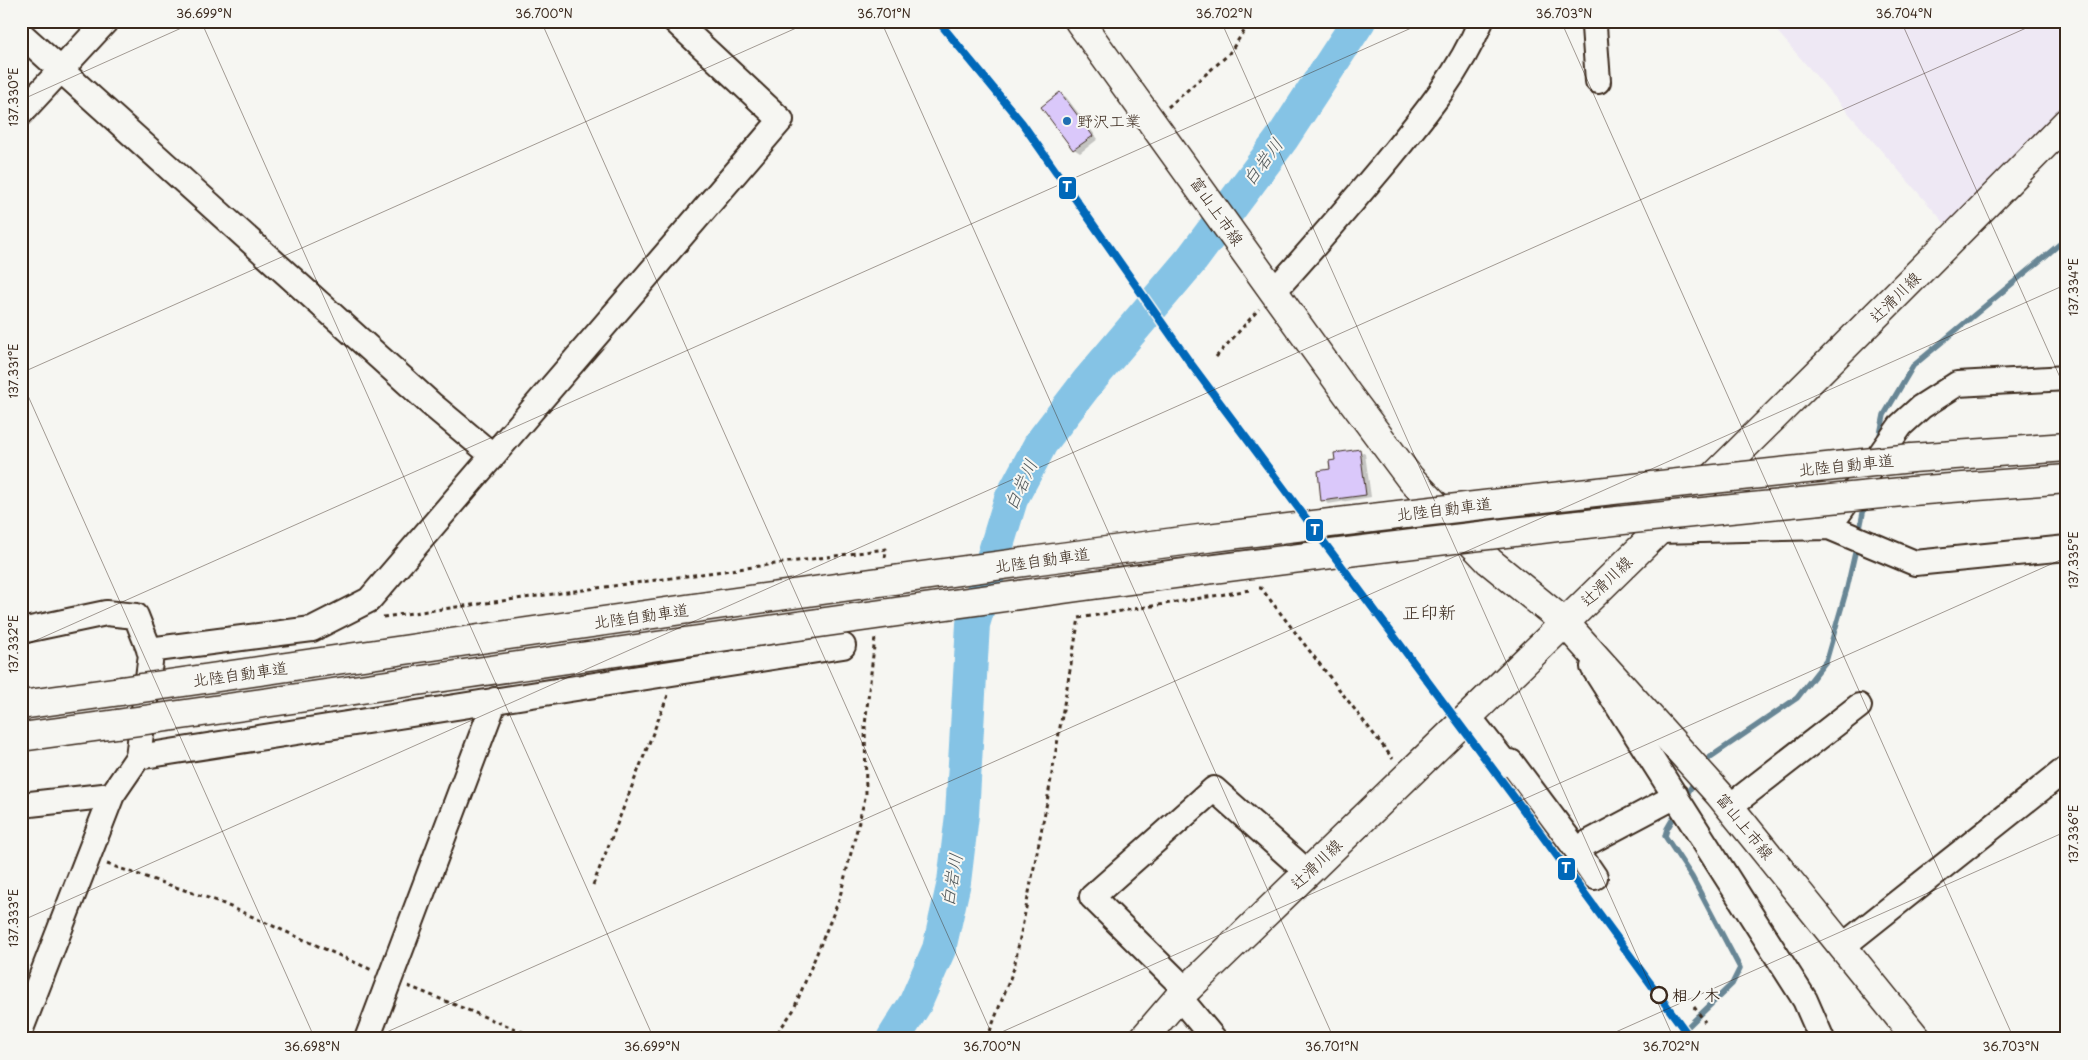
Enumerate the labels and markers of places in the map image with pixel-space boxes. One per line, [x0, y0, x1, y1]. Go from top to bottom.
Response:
place label: 野沢工業 [1077, 108, 1141, 132]
marker: 野沢工業 [1061, 115, 1073, 127]
place label: 相ノ木 [1672, 982, 1720, 1006]
marker: 相ノ木 [1650, 986, 1668, 1004]

